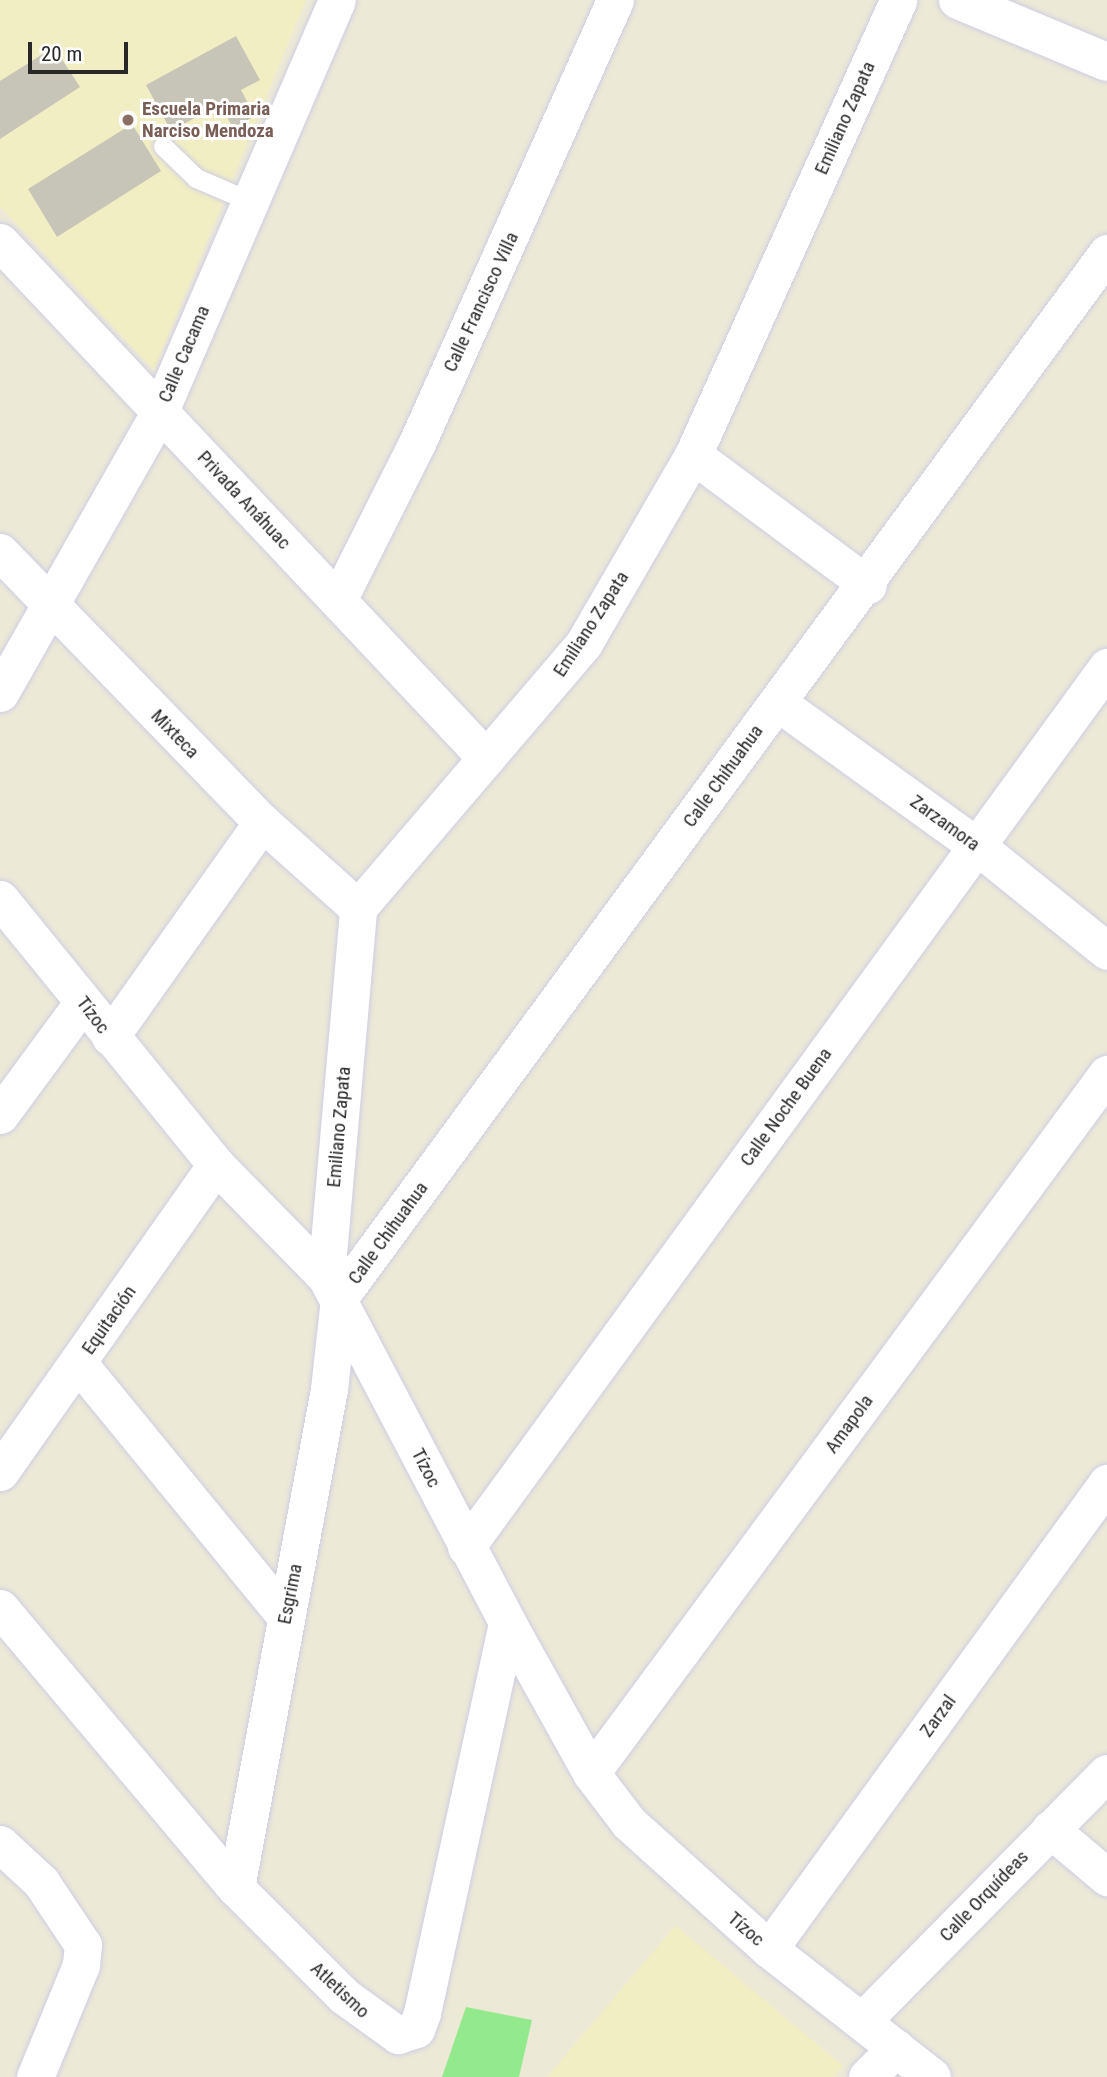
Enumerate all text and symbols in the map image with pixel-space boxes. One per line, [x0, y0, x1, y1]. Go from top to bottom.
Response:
scale bar [32, 28, 131, 72]
text: 20 m [41, 42, 82, 66]
street label: Emiliano Zapata [810, 58, 880, 178]
place label: Escuela Primaria Narciso Mendoza [142, 98, 274, 142]
marker: Escuela Primaria Narciso Mendoza [120, 112, 136, 128]
street label: Calle Francisco Villa [439, 228, 523, 376]
street label: Calle Cacama [153, 302, 215, 406]
street label: Privada Anáhuac [193, 446, 295, 554]
street label: Emiliano Zapata [548, 567, 634, 681]
street label: Mixteca [146, 705, 204, 763]
street label: Calle Chihuahua [678, 720, 768, 832]
street label: Zarzamora [906, 790, 984, 856]
street label: Tízoc [72, 992, 114, 1038]
street label: Calle Noche Buena [735, 1043, 837, 1171]
street label: Emiliano Zapata [322, 1066, 356, 1188]
street label: Calle Chihuahua [343, 1177, 433, 1289]
street label: Equitación [77, 1281, 141, 1359]
street label: Amapola [820, 1390, 878, 1458]
street label: Tízoc [407, 1445, 445, 1491]
street label: Esgrima [273, 1562, 307, 1626]
street label: Zarzal [915, 1690, 961, 1742]
street label: Calle Orquídeas [935, 1846, 1033, 1946]
street label: Tízoc [723, 1907, 769, 1951]
street label: Atletismo [306, 1957, 374, 2023]

